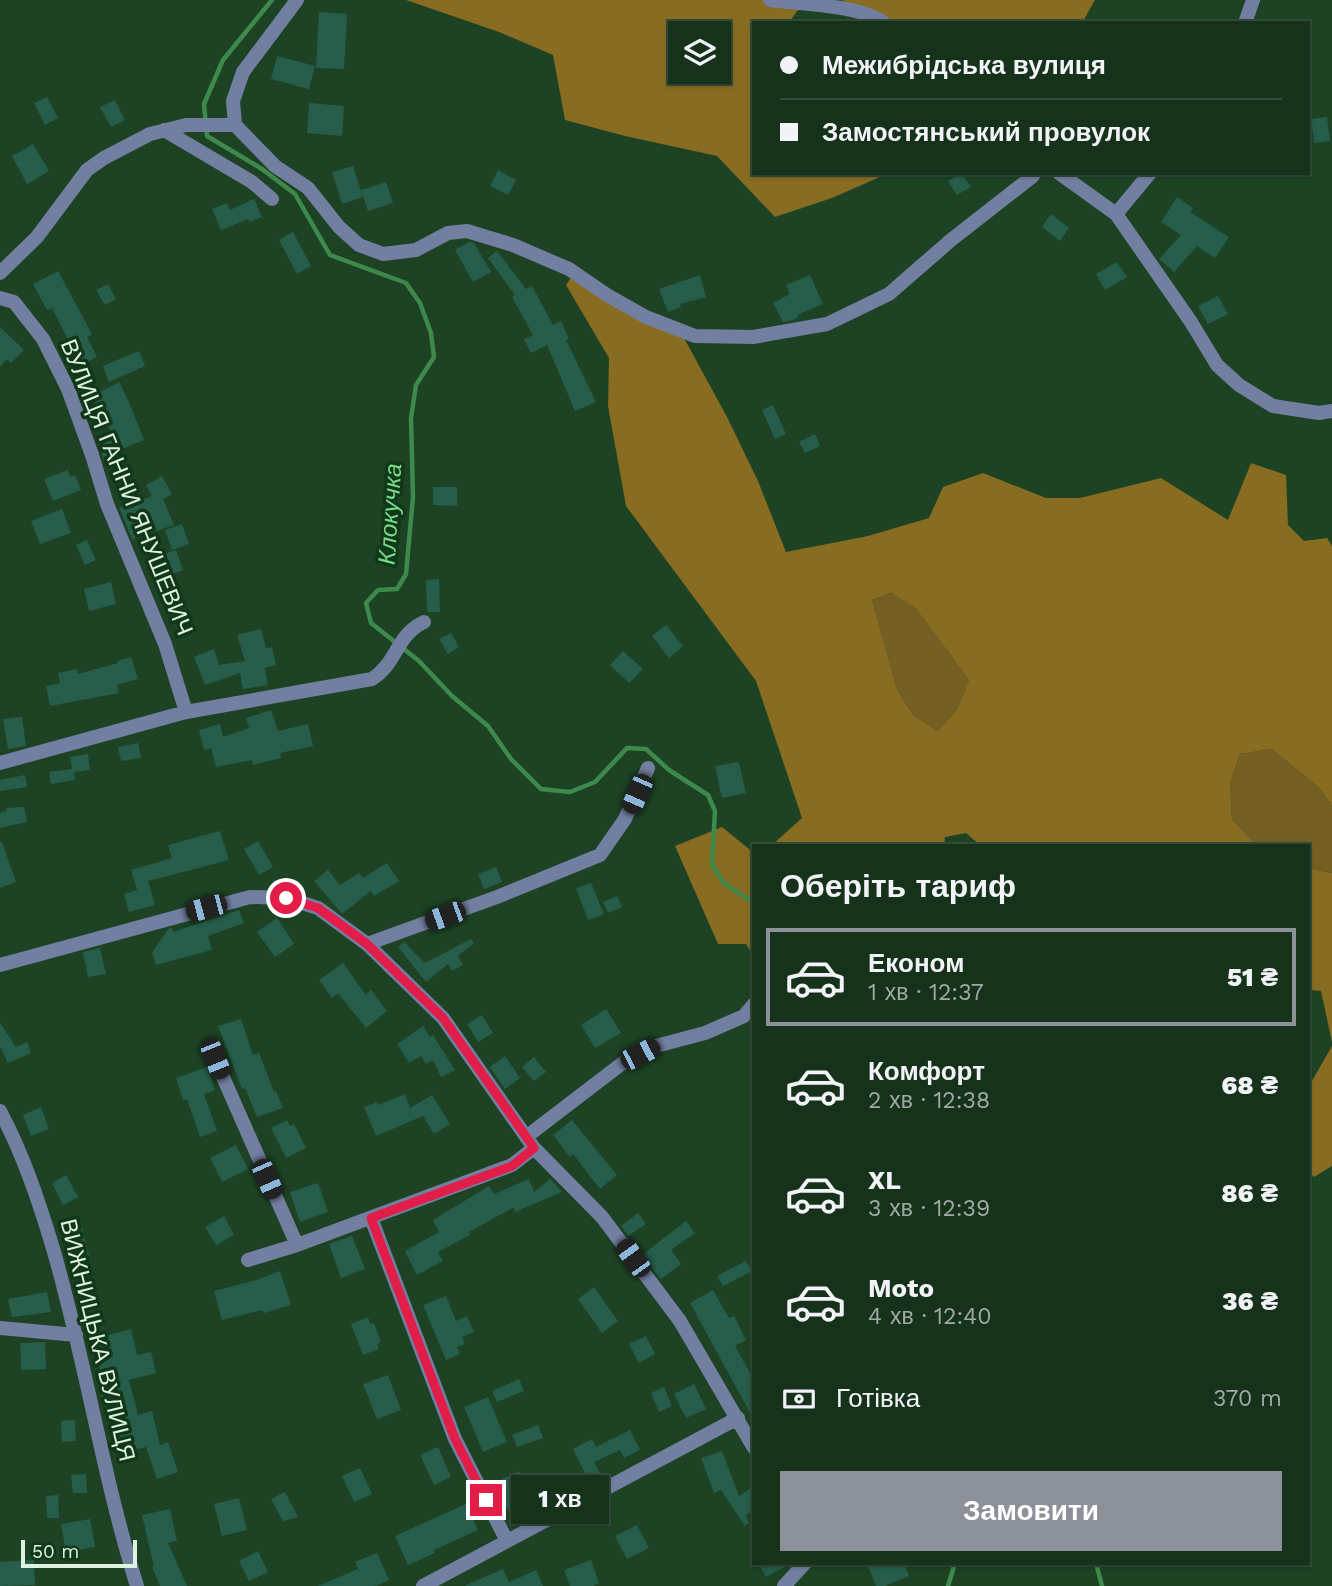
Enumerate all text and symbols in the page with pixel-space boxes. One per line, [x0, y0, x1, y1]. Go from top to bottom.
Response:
map controls [668, 21, 731, 84]
button: layers [668, 21, 731, 84]
text: Межибрідська вулиця [822, 50, 1106, 80]
text: Замостянський провулок [822, 117, 1150, 147]
street label: ВУЛИЦЯ ГАННИ ЯНУШЕВИЧ [55, 335, 198, 639]
water label: Клокучка [372, 462, 408, 566]
car [619, 771, 656, 817]
text: Оберіть тариф [780, 867, 1016, 905]
route start [270, 882, 302, 914]
car [183, 892, 230, 924]
car [422, 899, 469, 933]
icon: car [784, 946, 847, 1009]
text: Економ [868, 948, 964, 978]
text: 51 ₴ [1227, 962, 1278, 992]
text: 1 хв · 12:37 [868, 979, 984, 1006]
car [617, 1035, 664, 1073]
car [198, 1036, 233, 1082]
icon: car [784, 1054, 847, 1117]
text: Комфорт [868, 1056, 985, 1086]
text: 68 ₴ [1221, 1070, 1278, 1100]
text: 2 хв · 12:38 [868, 1087, 990, 1114]
car [249, 1156, 286, 1202]
icon: car [784, 1162, 847, 1225]
text: XL [868, 1165, 901, 1195]
text: 86 ₴ [1221, 1178, 1278, 1208]
text: 3 хв · 12:39 [868, 1195, 990, 1222]
street label: ВИЖНИЦЬКА ВУЛИЦЯ [54, 1216, 141, 1464]
car [613, 1235, 654, 1281]
icon: car [784, 1270, 847, 1333]
text: Moto [868, 1273, 934, 1303]
text: 36 ₴ [1222, 1286, 1278, 1316]
text: 4 хв · 12:40 [868, 1303, 992, 1330]
icon: cash [780, 1380, 818, 1418]
text: Готівка [836, 1383, 920, 1413]
text: 370 m [1213, 1385, 1282, 1412]
button: Замовити [780, 1471, 1282, 1551]
callout: 1 хв [510, 1476, 608, 1524]
route end [470, 1484, 502, 1516]
text: 1 хв [538, 1486, 582, 1513]
scale bar [21, 1537, 136, 1569]
text: 50 m [32, 1540, 79, 1563]

